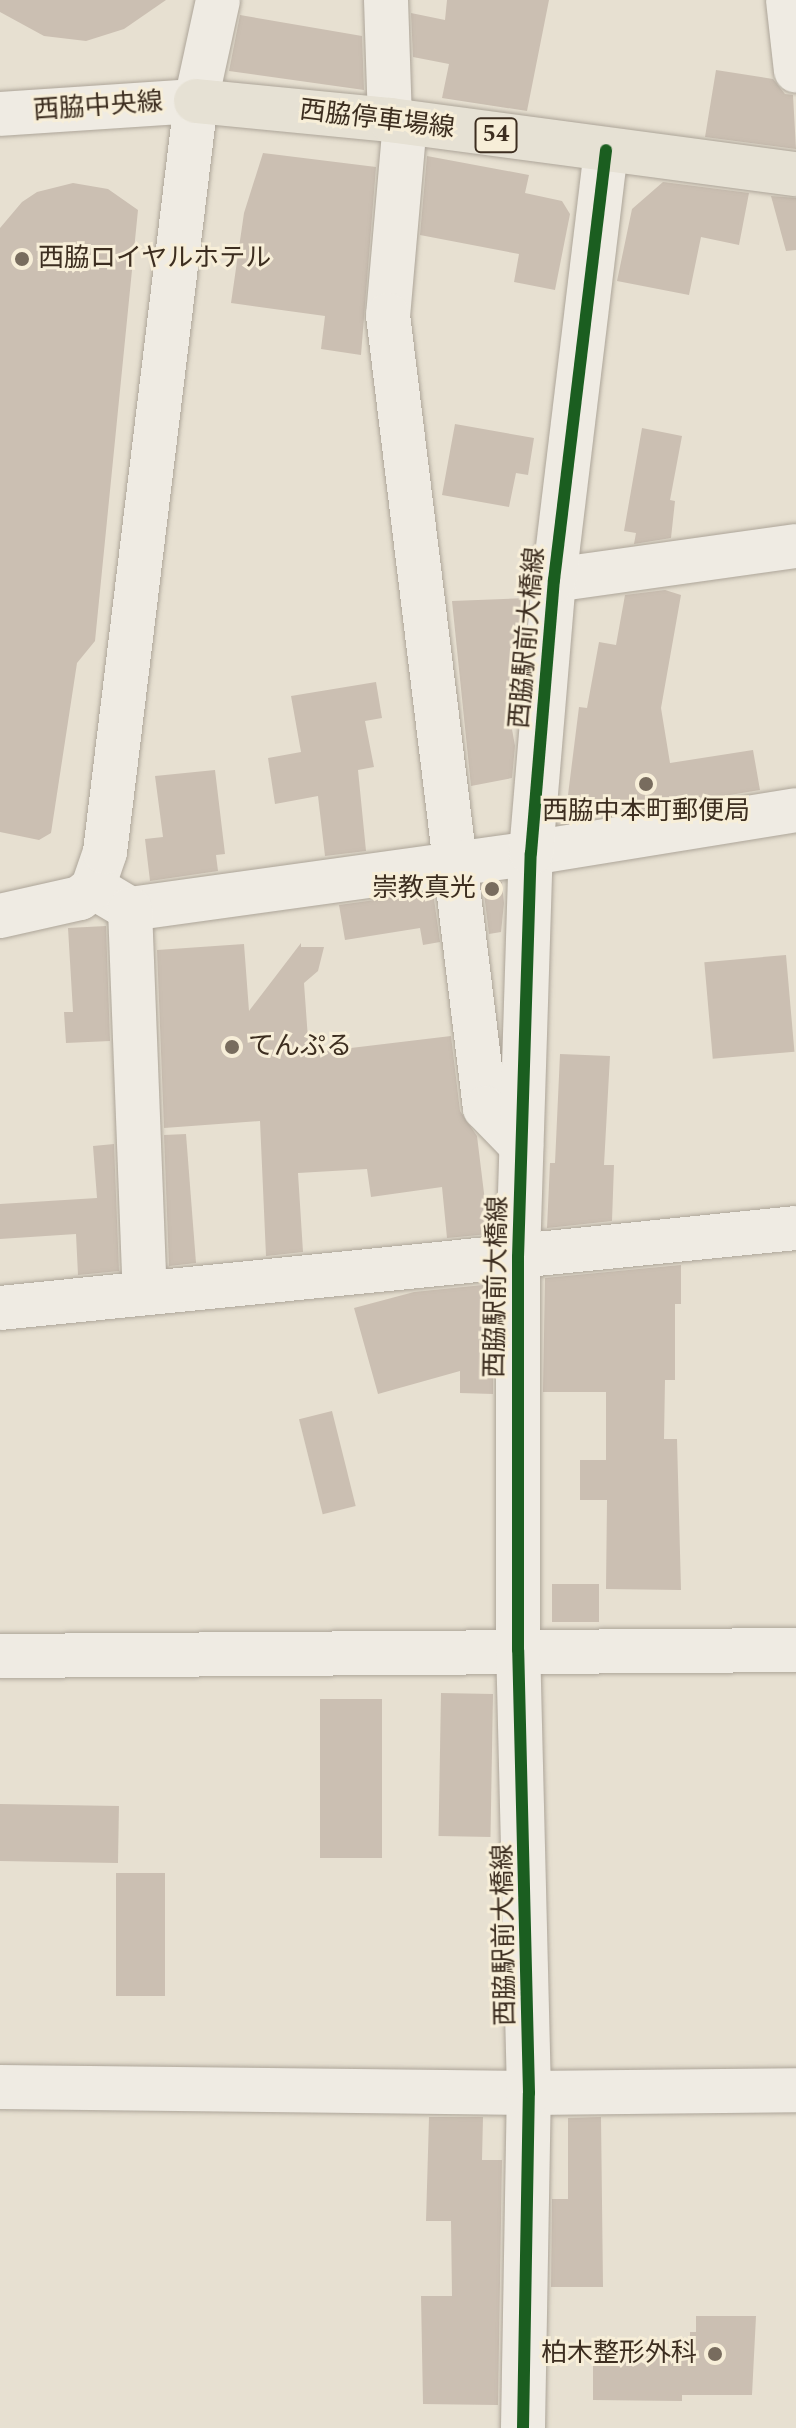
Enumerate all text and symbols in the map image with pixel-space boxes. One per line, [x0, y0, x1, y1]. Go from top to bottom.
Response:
street label: 西脇中央線 [32, 87, 164, 127]
street label: 西脇停車場線 [298, 95, 456, 145]
road number: 54 [474, 115, 518, 155]
place label: 西脇ロイヤルホテル [38, 243, 272, 275]
marker: 西脇ロイヤルホテル [13, 250, 31, 268]
street label: 西脇駅前大橋線 [505, 546, 551, 730]
marker: 西脇中本町郵便局 [637, 775, 655, 793]
place label: 西脇中本町郵便局 [542, 796, 750, 828]
place label: 崇教真光 [372, 873, 476, 905]
marker: 崇教真光 [483, 880, 501, 898]
place label: てんぷる [248, 1031, 352, 1063]
marker: てんぷる [223, 1038, 241, 1056]
street label: 西脇駅前大橋線 [480, 1196, 514, 1378]
street label: 西脇駅前大橋線 [488, 1844, 522, 2026]
place label: 柏木整形外科 [541, 2338, 697, 2370]
marker: 柏木整形外科 [704, 2343, 726, 2365]

